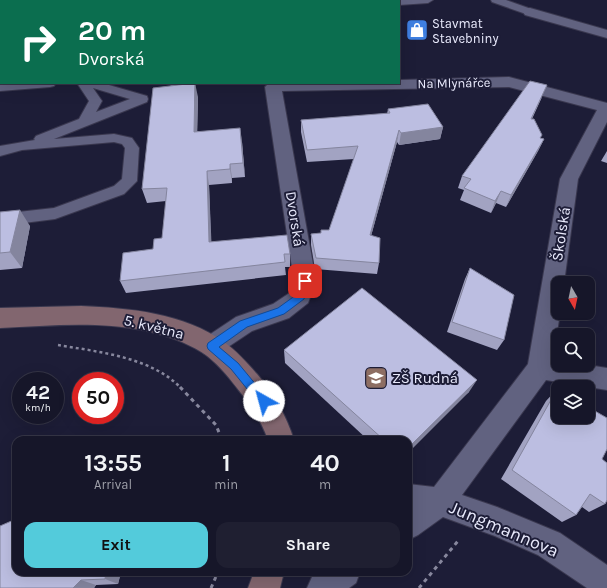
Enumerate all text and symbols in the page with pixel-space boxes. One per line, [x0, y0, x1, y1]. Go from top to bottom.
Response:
text: 20 m [78, 14, 146, 47]
icon: right [12, 16, 64, 68]
place label: Stavmat Stavebniny [432, 16, 498, 46]
shop icon: Stavmat Stavebniny [404, 17, 430, 43]
text: Dvorská [78, 48, 145, 70]
street label: Na Mlynářce [417, 75, 491, 91]
street label: Dvorská [282, 190, 308, 248]
street label: Školská [548, 206, 574, 262]
pin [288, 264, 322, 298]
icon: arrive [294, 270, 316, 292]
north arrow [551, 276, 595, 320]
map controls [551, 276, 595, 424]
street label: 5. května [122, 311, 186, 343]
button: search [551, 328, 595, 372]
school or university icon: ZŠ Rudná [363, 365, 389, 391]
place label: ZŠ Rudná [392, 369, 458, 387]
speed limit sign: 50 [72, 372, 124, 424]
position arrow [243, 380, 285, 422]
button: layers [551, 380, 595, 424]
text: 42 [26, 381, 50, 404]
text: km/h [25, 402, 51, 414]
text: 13:55 [84, 449, 142, 477]
text: 1 [222, 449, 230, 477]
text: 40 [310, 449, 340, 477]
text: Arrival [94, 477, 132, 492]
text: min [214, 477, 238, 492]
text: m [319, 477, 331, 492]
street label: Jungmannova [446, 496, 562, 562]
button: Exit [24, 522, 208, 568]
button: Share [216, 522, 400, 568]

